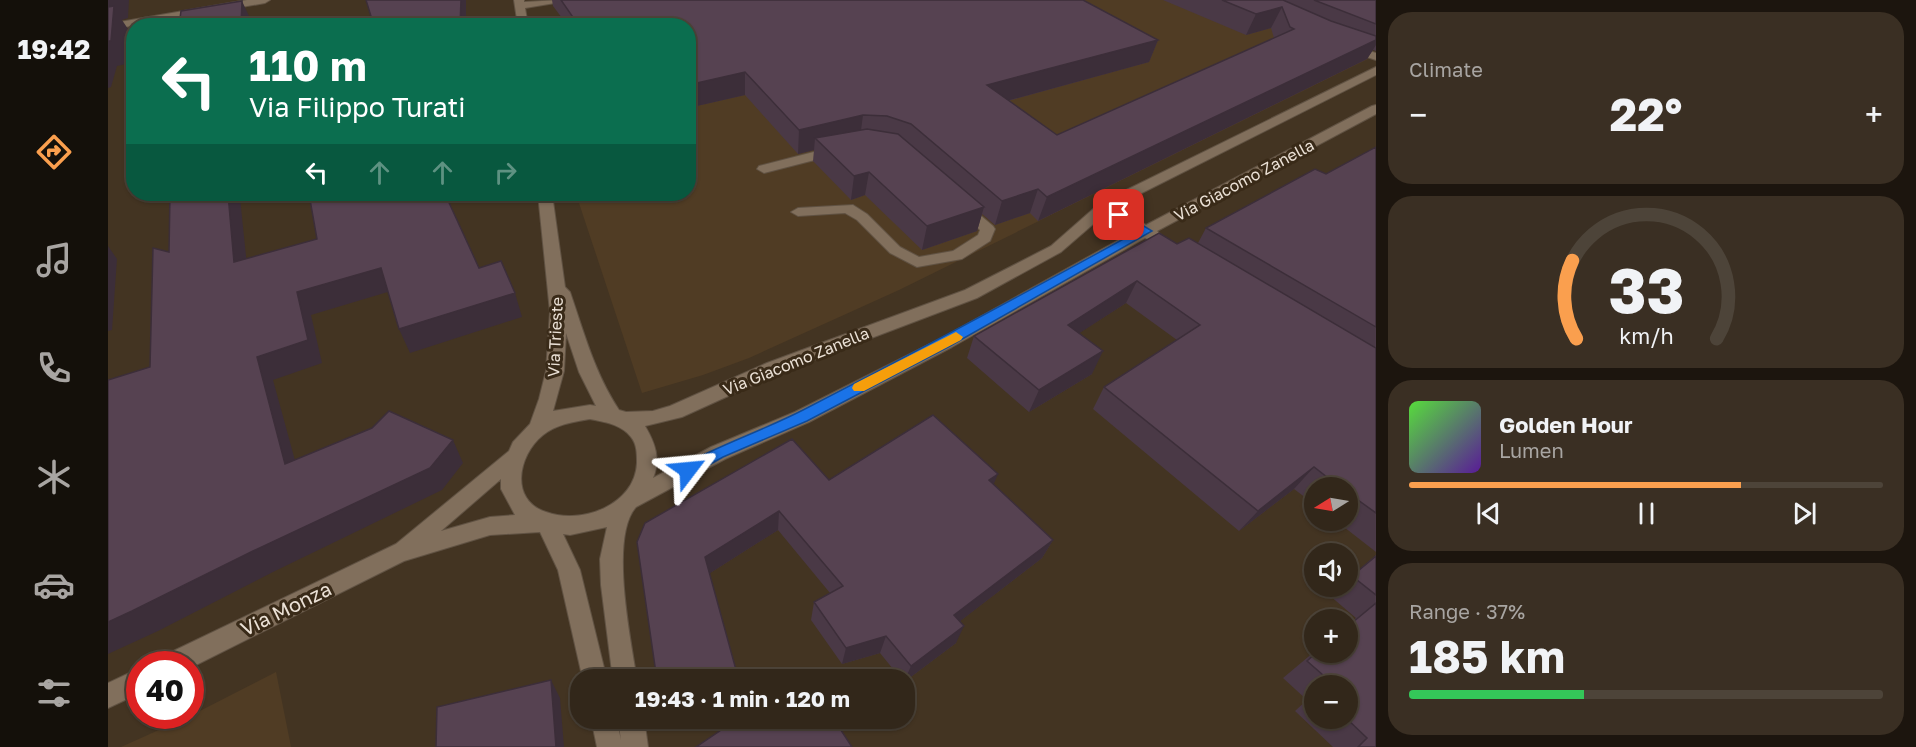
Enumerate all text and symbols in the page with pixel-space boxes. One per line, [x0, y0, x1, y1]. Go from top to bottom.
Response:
text: 19:42 [17, 33, 91, 65]
text: 110 m [249, 40, 367, 90]
icon: left [150, 42, 228, 120]
text: Climate [1409, 57, 1483, 81]
text: 22° [1610, 87, 1682, 141]
text: Via Filippo Turati [249, 91, 466, 123]
text: − [1409, 95, 1427, 134]
text: + [1865, 95, 1883, 134]
icon: directions [33, 131, 75, 173]
street label: Via Giacomo Zanella [1171, 135, 1317, 225]
icon: left [300, 156, 333, 189]
icon: ahead [363, 156, 396, 189]
icon: ahead [426, 156, 459, 189]
icon: right [489, 156, 522, 189]
pin [1093, 189, 1144, 240]
icon: arrive [1102, 198, 1135, 231]
icon: music [33, 239, 75, 281]
text: 33 [1608, 252, 1684, 327]
street label: Via Trieste [543, 296, 567, 378]
street label: Via Giacomo Zanella [720, 323, 872, 399]
text: km/h [1619, 323, 1673, 349]
icon: phone [33, 347, 75, 389]
text: Golden Hour [1499, 411, 1633, 438]
position arrow [656, 438, 720, 502]
text: Lumen [1499, 438, 1564, 462]
icon: climate [33, 456, 75, 498]
north arrow [1304, 477, 1358, 531]
map controls [1304, 477, 1358, 729]
icon: previous [1472, 497, 1505, 530]
icon: pause [1630, 497, 1663, 530]
icon: next [1788, 497, 1821, 530]
button: sound [1304, 543, 1358, 597]
icon: car [33, 564, 75, 606]
street label: Via Monza [236, 576, 335, 640]
text: Range · 37% [1409, 599, 1525, 623]
button: + [1304, 609, 1358, 663]
text: 185 km [1409, 629, 1565, 683]
speed limit sign: 40 [126, 651, 204, 729]
icon: filters [33, 672, 75, 714]
button: − [1304, 675, 1358, 729]
text: 19:43 · 1 min · 120 m [635, 685, 850, 712]

